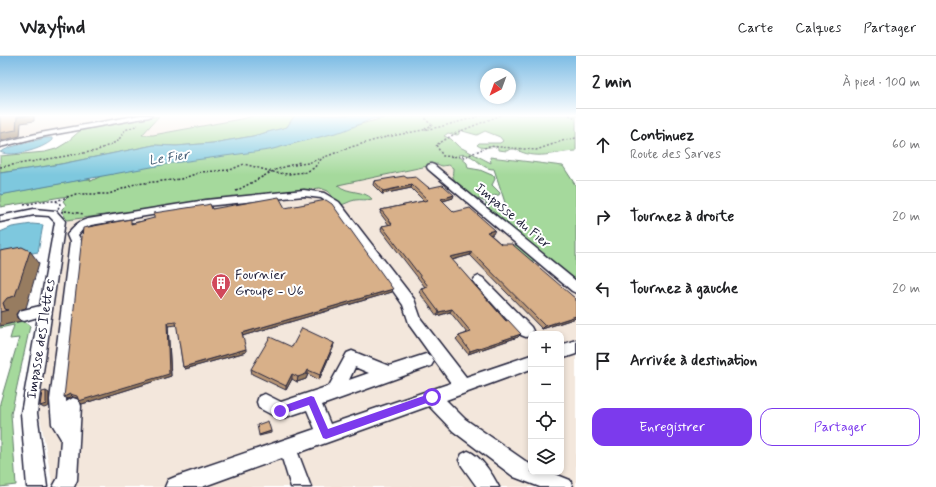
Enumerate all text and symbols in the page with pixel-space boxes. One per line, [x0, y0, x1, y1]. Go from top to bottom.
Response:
text: Wayfind [20, 15, 85, 40]
text: Carte [737, 19, 773, 37]
text: Calques [795, 19, 841, 37]
text: Partager [863, 19, 916, 37]
north arrow [480, 68, 516, 104]
text: 2 min [592, 71, 632, 93]
text: À pied · 100 m [842, 74, 920, 91]
text: Continuez [630, 126, 694, 146]
icon: ahead [592, 134, 614, 156]
text: 60 m [892, 136, 920, 153]
water label: Le Fier [148, 146, 192, 170]
text: Route des Sarves [630, 146, 721, 163]
street label: Impasse du Fier [471, 179, 555, 253]
icon: right [592, 206, 614, 228]
text: Tournez à droite [630, 207, 734, 227]
text: 20 m [892, 208, 920, 225]
place label: Fournier Groupe - U6 [235, 266, 304, 300]
building icon: Fournier Groupe - U6 [210, 272, 232, 300]
street label: Impasse des Ilettes [23, 278, 59, 400]
icon: left [592, 278, 614, 300]
text: Tournez à gauche [630, 279, 738, 299]
text: 20 m [892, 280, 920, 297]
map controls [528, 331, 564, 475]
button: + [528, 331, 564, 367]
icon: arrive [592, 350, 614, 372]
text: Arrivée à destination [630, 351, 757, 371]
button: − [528, 367, 564, 403]
route start [423, 388, 441, 406]
route end [271, 402, 289, 420]
button: locate [528, 403, 564, 439]
button: Enregistrer [592, 408, 752, 446]
button: Partager [760, 408, 920, 446]
button: layers [528, 439, 564, 475]

